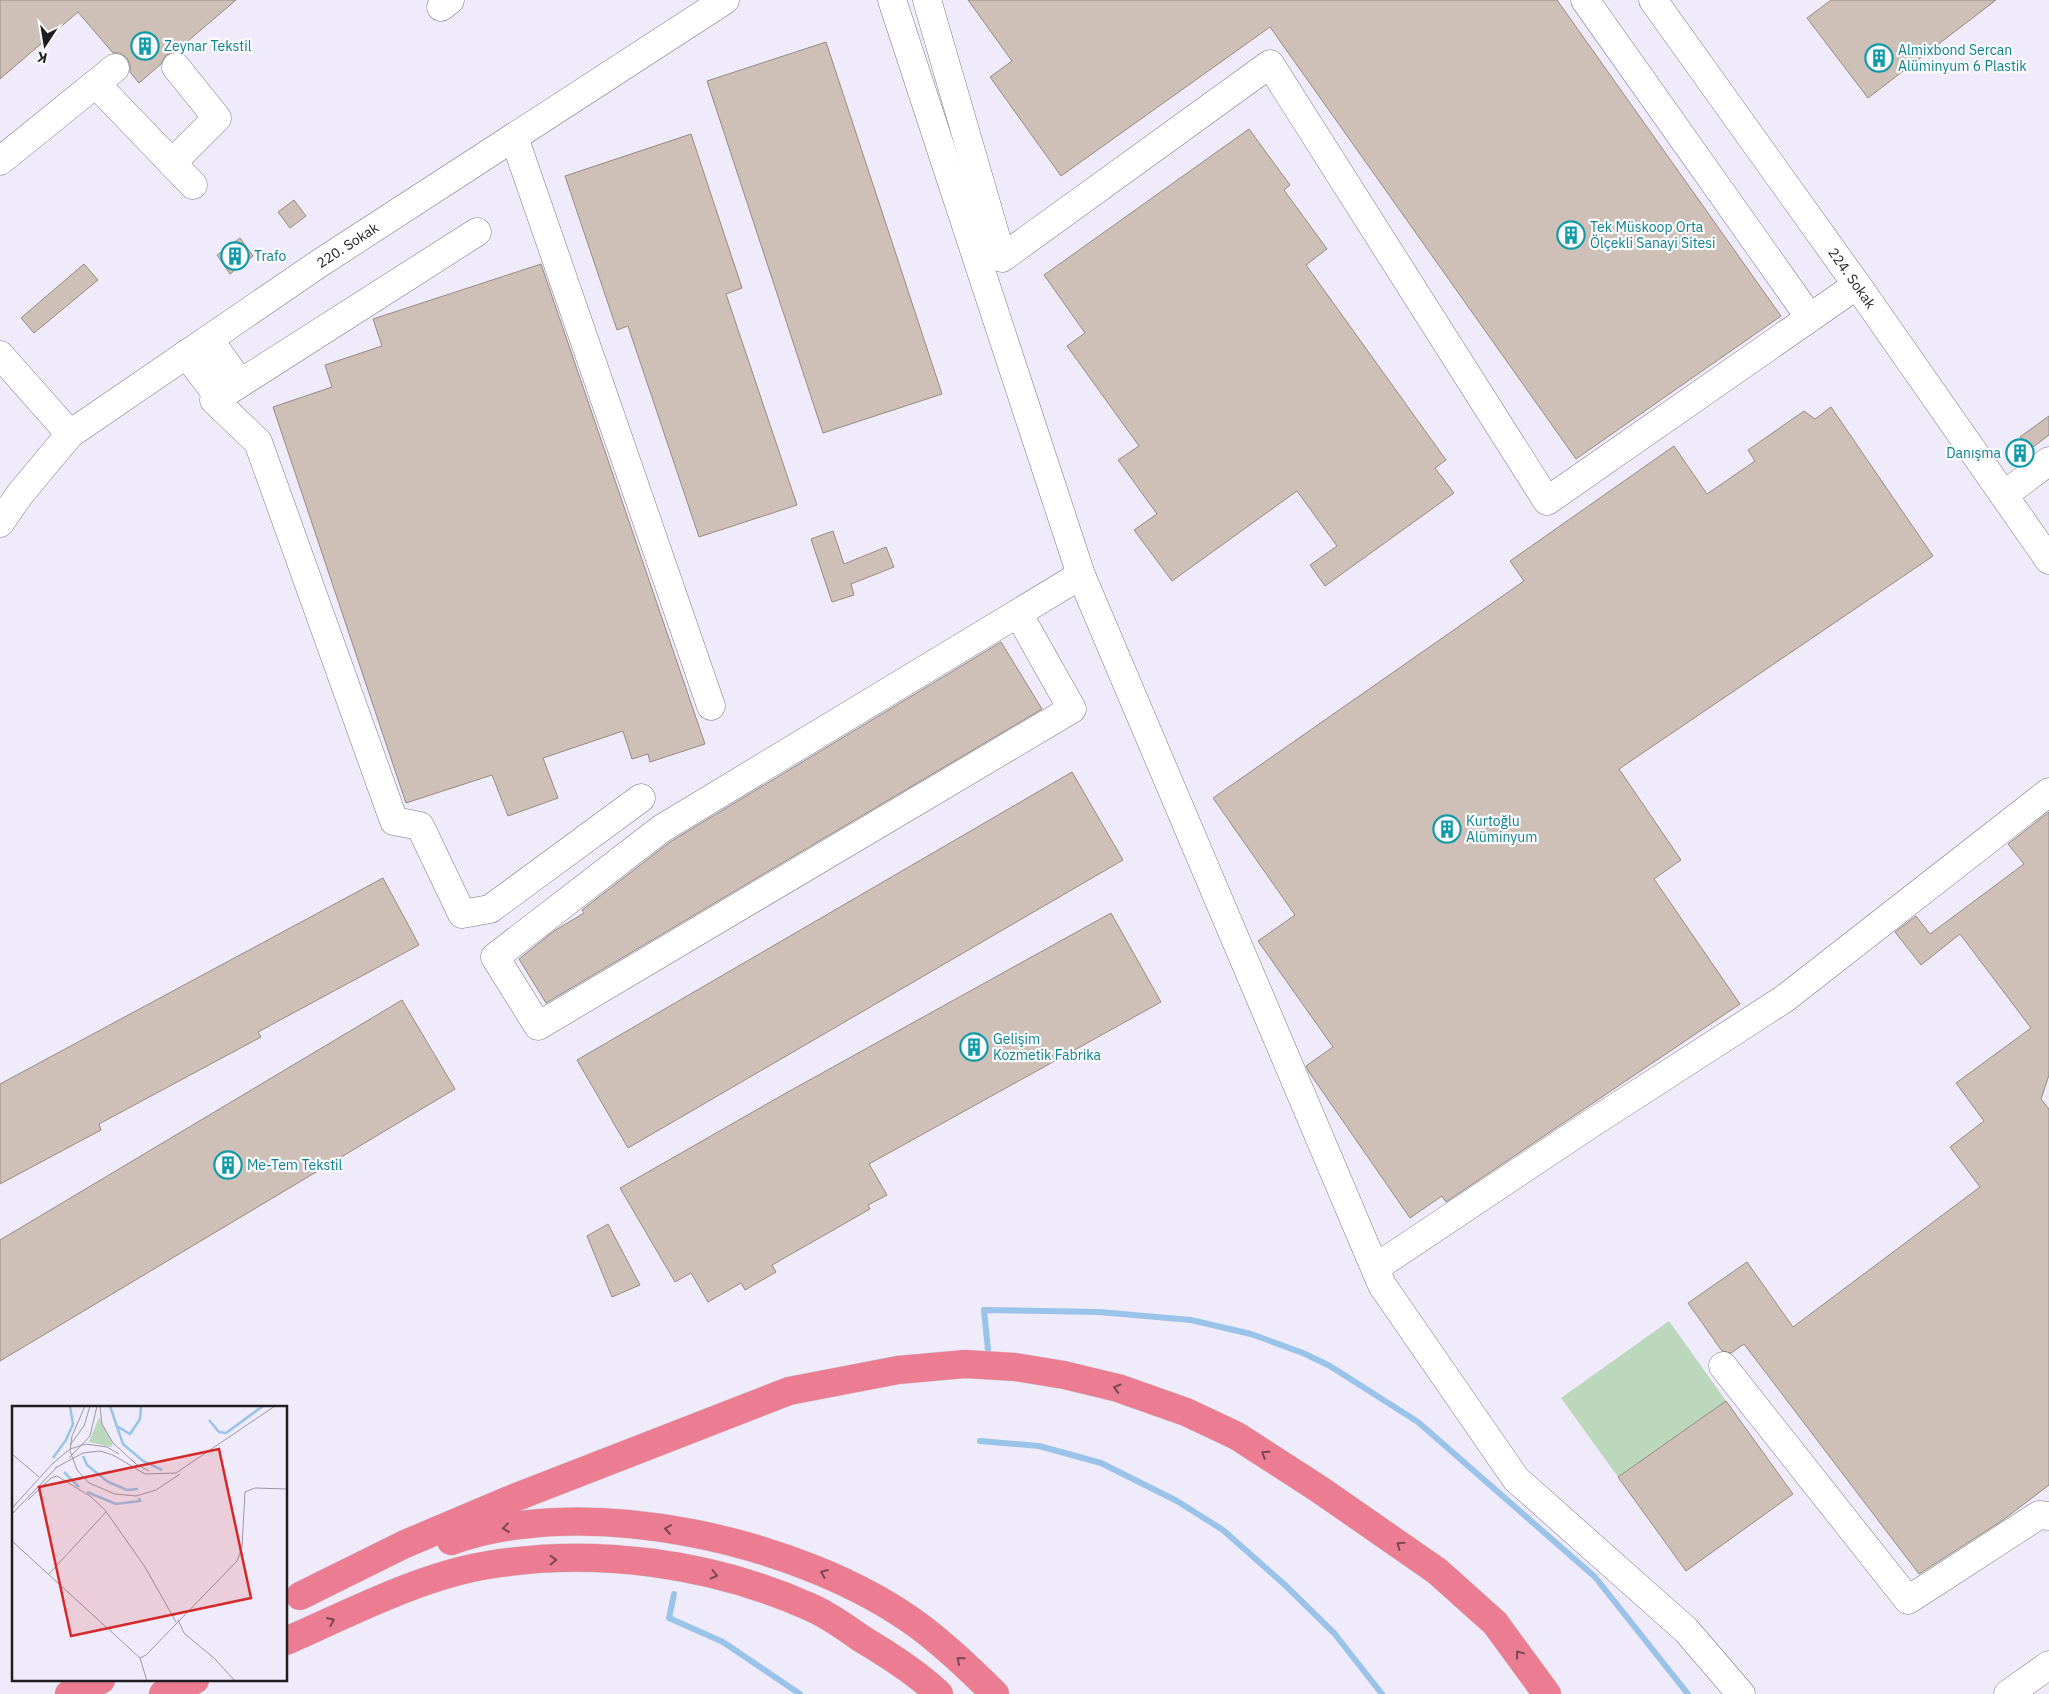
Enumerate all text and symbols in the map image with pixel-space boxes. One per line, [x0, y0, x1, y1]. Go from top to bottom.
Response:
north arrow [20, 20, 70, 70]
building icon: Zeynar Tekstil [130, 31, 160, 61]
place label: Zeynar Tekstil [164, 37, 252, 55]
place label: Almixbond Sercan Alüminyum 6 Plastik [1898, 41, 2027, 75]
building icon: Almixbond Sercan Alüminyum 6 Plastik [1864, 43, 1894, 73]
text: K [35, 48, 49, 68]
street label: 220. Sokak [313, 218, 382, 272]
place label: Tek Müskoop Orta Ölçekli Sanayi Sitesi [1590, 218, 1716, 252]
building icon: Tek Müskoop Orta Ölçekli Sanayi Sitesi [1556, 220, 1586, 250]
building icon: Trafo [220, 241, 250, 271]
street label: 224. Sokak [1824, 244, 1880, 313]
place label: Trafo [254, 247, 286, 265]
building icon: Danışma [2005, 438, 2035, 468]
place label: Danışma [1946, 444, 2002, 462]
place label: Kurtoğlu Alüminyum [1466, 812, 1537, 846]
building icon: Kurtoğlu Alüminyum [1432, 814, 1462, 844]
place label: Gelişim Kozmetik Fabrika [993, 1030, 1102, 1064]
building icon: Gelişim Kozmetik Fabrika [959, 1032, 989, 1062]
building icon: Me-Tem Tekstil [213, 1150, 243, 1180]
place label: Me-Tem Tekstil [247, 1156, 343, 1174]
one-way arrow [1113, 1383, 1122, 1394]
inset map [12, 1406, 288, 1682]
one-way arrow [1262, 1451, 1271, 1460]
one-way arrow [502, 1522, 510, 1533]
one-way arrow [664, 1524, 672, 1534]
one-way arrow [1396, 1542, 1406, 1551]
one-way arrow [550, 1555, 557, 1565]
one-way arrow [710, 1569, 719, 1580]
one-way arrow [820, 1569, 829, 1580]
one-way arrow [326, 1617, 335, 1628]
one-way arrow [1516, 1651, 1524, 1660]
one-way arrow [957, 1657, 966, 1666]

